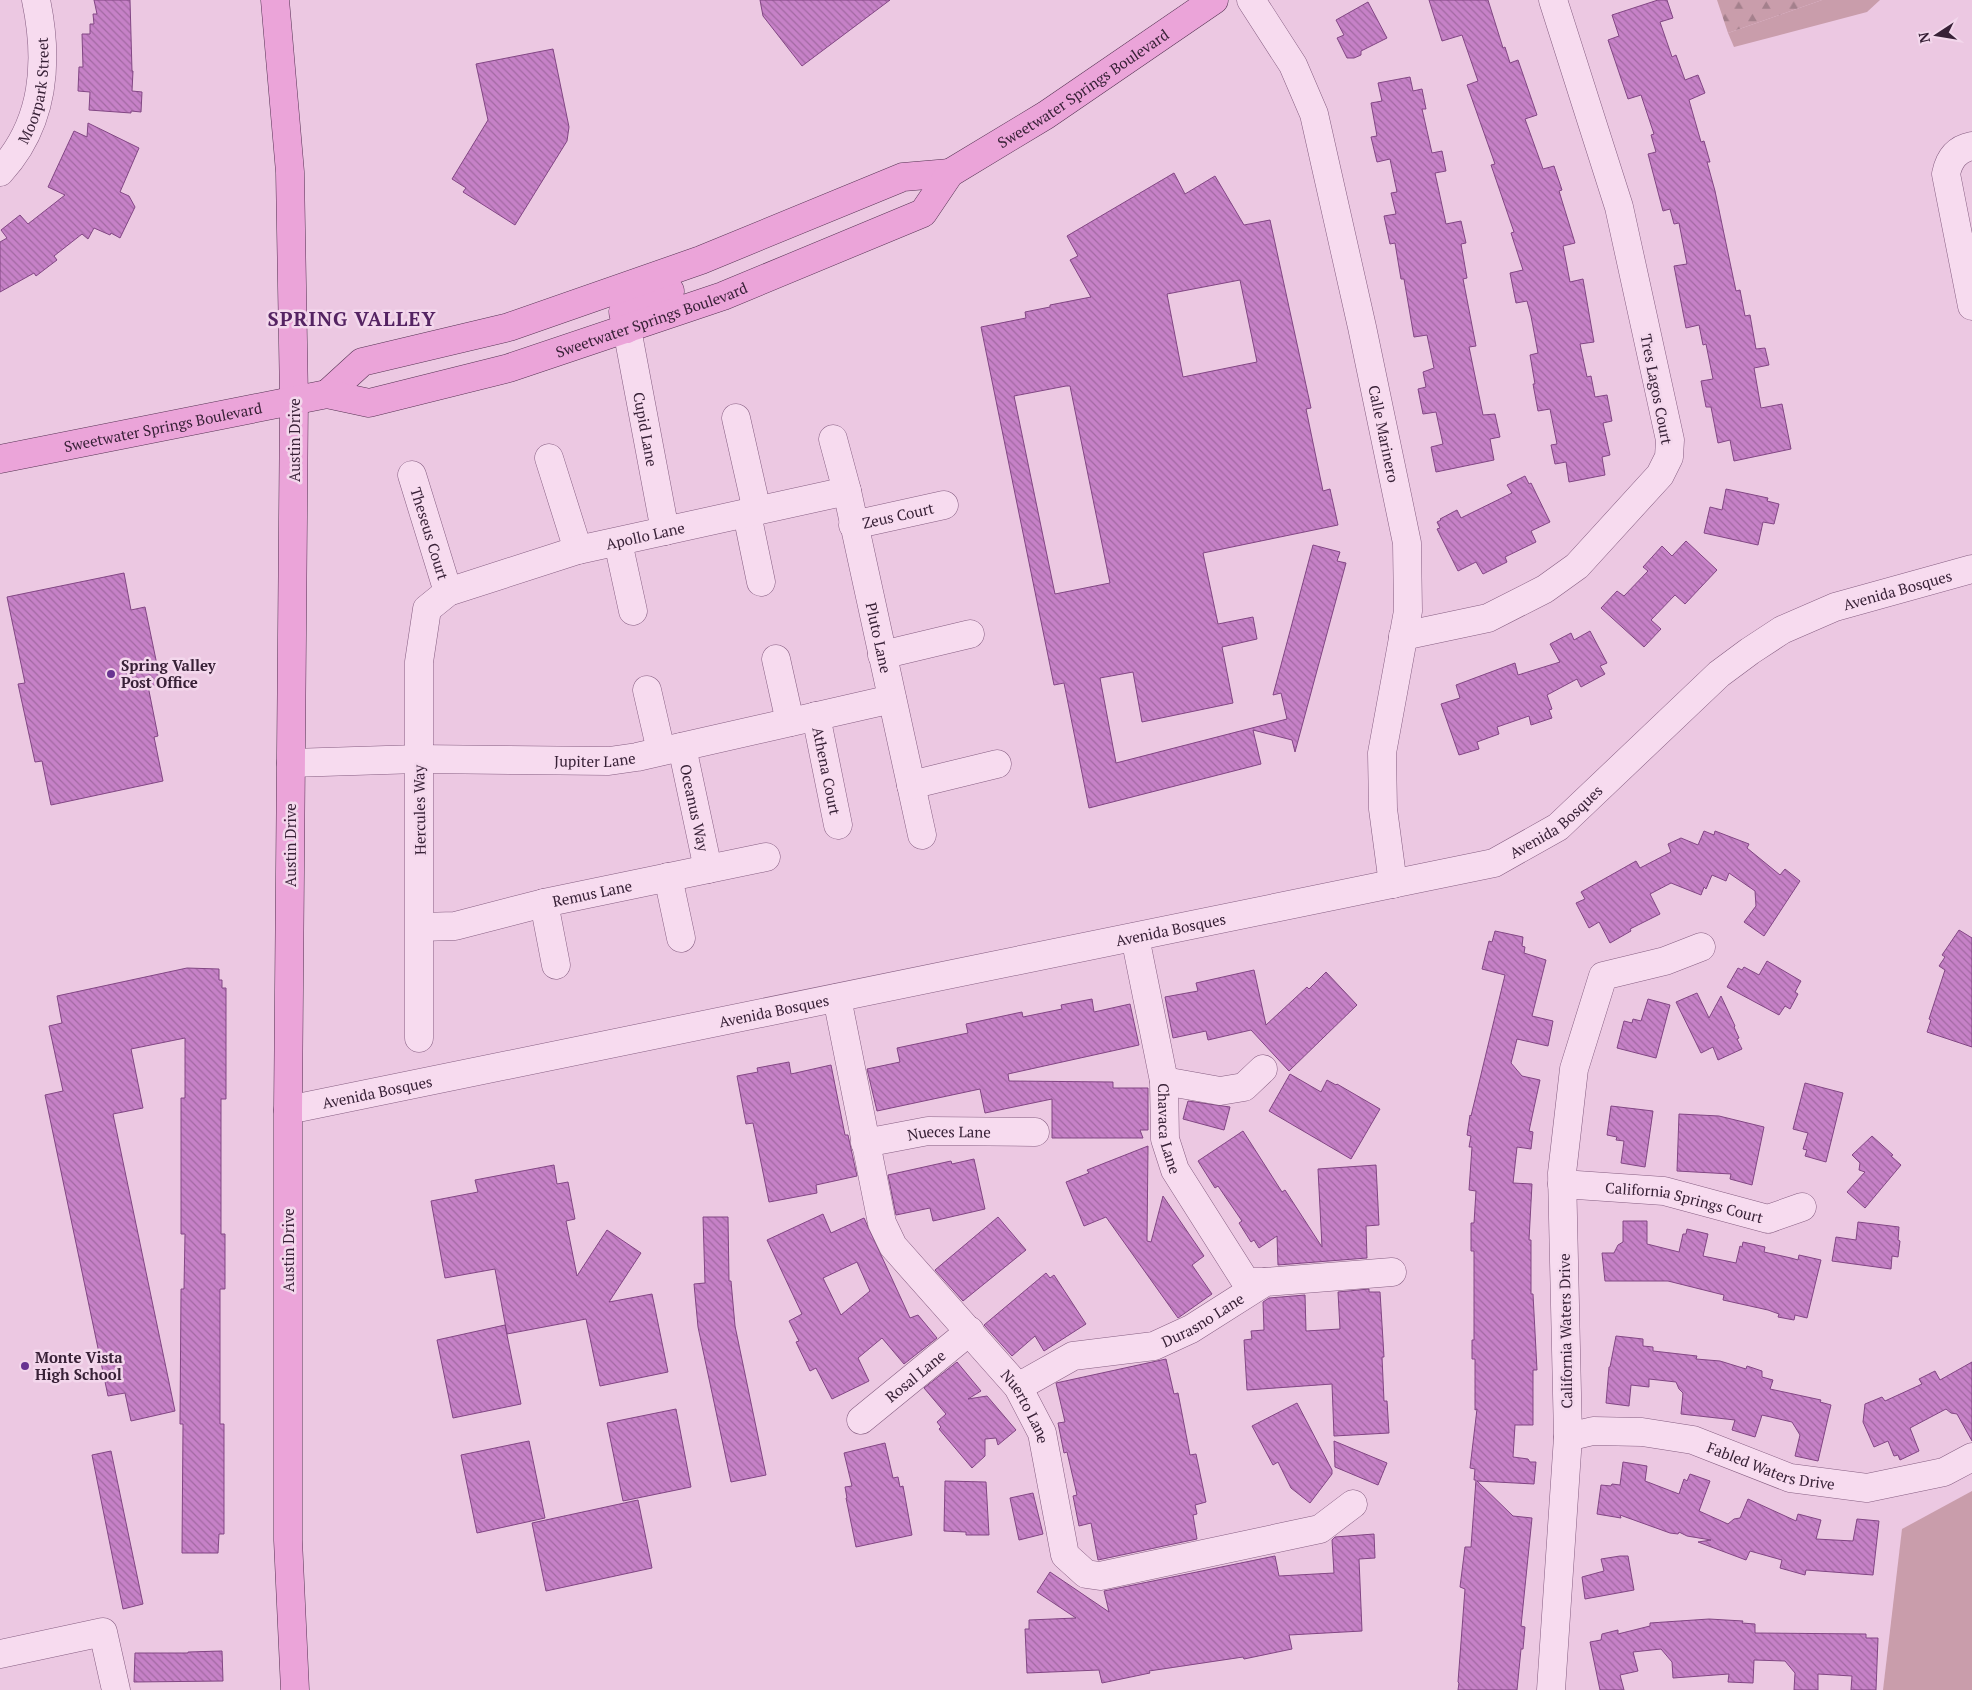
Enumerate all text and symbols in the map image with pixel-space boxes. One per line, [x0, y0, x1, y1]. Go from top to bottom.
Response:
north arrow [1912, 10, 1962, 60]
street label: Sweetwater Springs Boulevard [994, 24, 1172, 152]
text: N [1913, 30, 1934, 45]
street label: Moorpark Street [13, 36, 53, 147]
street label: Sweetwater Springs Boulevard [553, 277, 750, 362]
district label: SPRING VALLEY [268, 305, 436, 332]
street label: Tres Lagos Court [1637, 332, 1678, 446]
street label: Calle Marinero [1364, 383, 1404, 484]
street label: Cupid Lane [629, 390, 663, 468]
street label: Sweetwater Springs Boulevard [62, 397, 264, 456]
street label: Austin Drive [284, 398, 304, 482]
street label: Theseus Court [406, 484, 454, 583]
street label: Zeus Court [860, 497, 936, 533]
street label: Apollo Lane [604, 517, 687, 554]
street label: Avenida Bosques [1841, 565, 1954, 614]
street label: Pluto Lane [862, 600, 896, 675]
place label: Spring Valley Post Office [121, 655, 217, 692]
marker: Spring Valley Post Office [105, 668, 117, 680]
street label: Athena Court [808, 725, 846, 817]
street label: Jupiter Lane [554, 747, 637, 771]
street label: Oceanus Way [676, 762, 714, 854]
street label: Hercules Way [408, 764, 430, 855]
street label: Avenida Bosques [1506, 780, 1607, 862]
street label: Austin Drive [280, 803, 300, 887]
street label: Remus Lane [550, 875, 634, 911]
street label: Avenida Bosques [1114, 908, 1228, 950]
street label: Avenida Bosques [717, 989, 831, 1032]
street label: Avenida Bosques [320, 1071, 434, 1113]
street label: Chavaca Lane [1154, 1083, 1186, 1176]
street label: Nueces Lane [905, 1121, 991, 1145]
street label: California Springs Court [1605, 1177, 1766, 1227]
street label: Austin Drive [278, 1208, 298, 1292]
street label: California Waters Drive [1554, 1253, 1576, 1409]
street label: Durasno Lane [1158, 1288, 1248, 1351]
street label: Rosal Lane [881, 1345, 949, 1406]
place label: Monte Vista High School [35, 1347, 123, 1384]
marker: Monte Vista High School [19, 1360, 31, 1372]
street label: Nuerto Lane [997, 1365, 1054, 1445]
street label: Fabled Waters Drive [1704, 1436, 1836, 1494]

